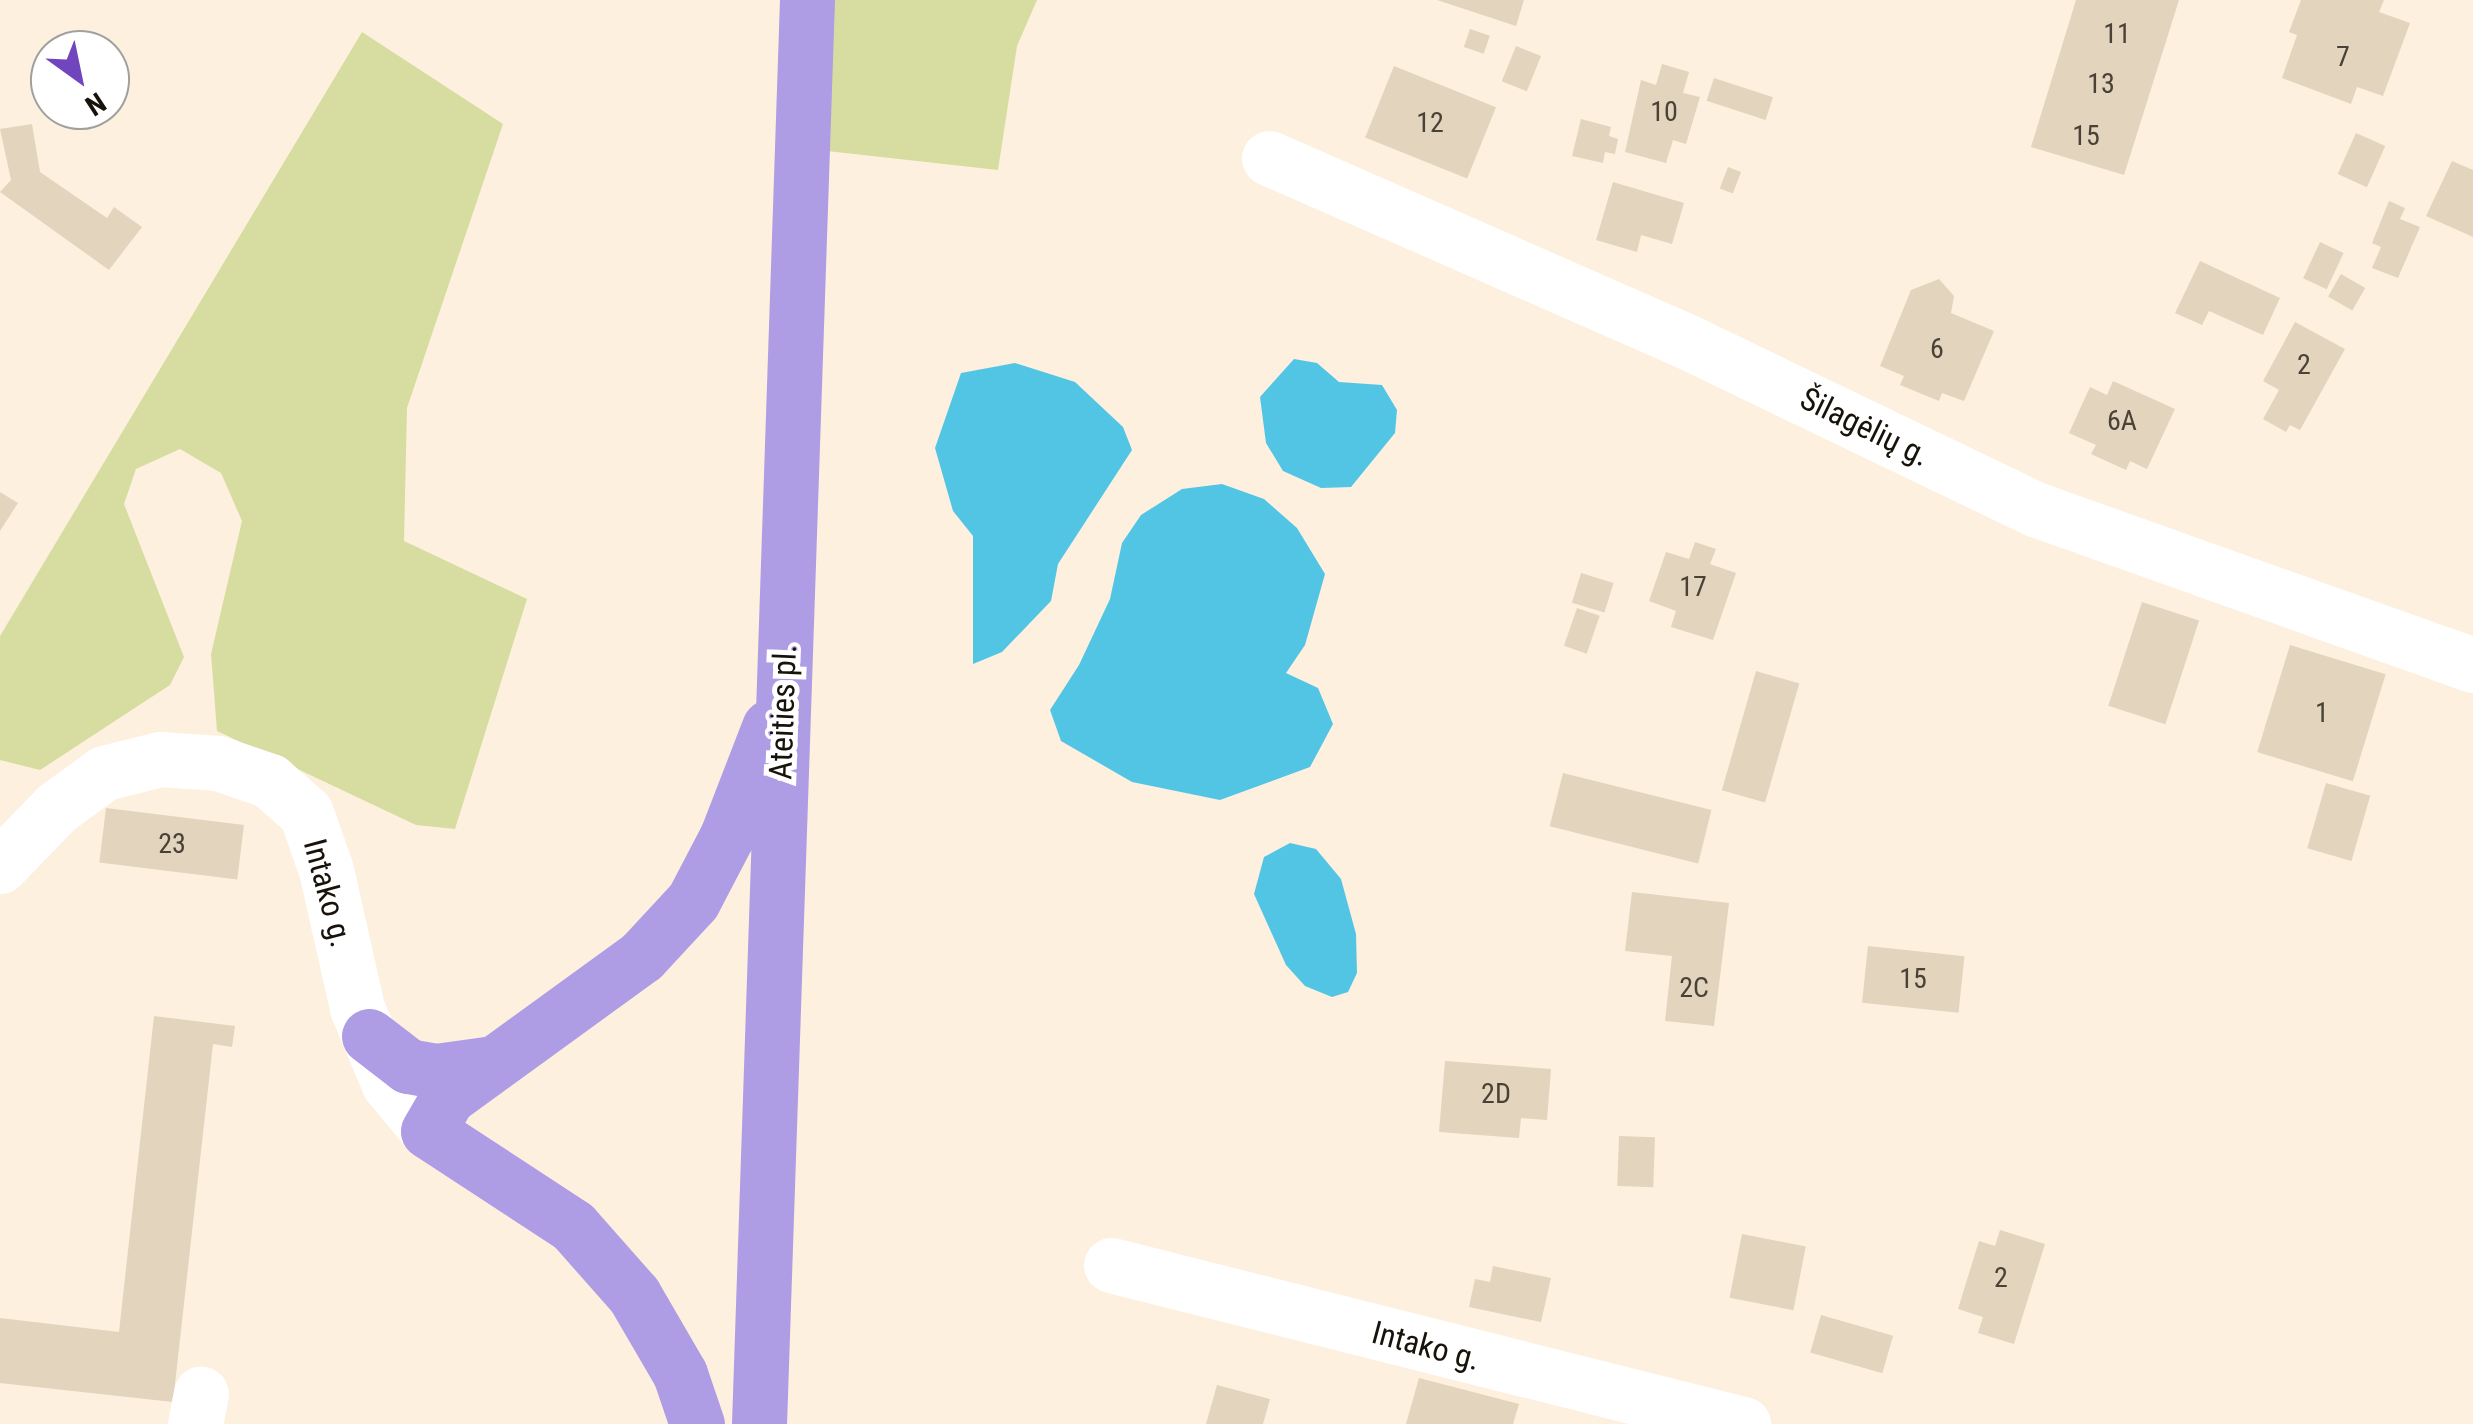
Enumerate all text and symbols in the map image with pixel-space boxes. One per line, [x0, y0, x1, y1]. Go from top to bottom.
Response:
house number: 11 [2103, 17, 2131, 51]
north arrow [30, 30, 130, 130]
house number: 7 [2336, 40, 2350, 74]
house number: 13 [2087, 67, 2115, 101]
text: N [79, 85, 112, 122]
house number: 10 [1650, 95, 1678, 129]
house number: 12 [1416, 106, 1444, 140]
house number: 15 [2072, 119, 2100, 153]
house number: 6 [1930, 332, 1944, 366]
house number: 2 [2297, 348, 2311, 382]
street label: Šilagėlių g. [1794, 379, 1936, 475]
house number: 6A [2107, 404, 2137, 438]
house number: 17 [1679, 570, 1707, 604]
street label: Ateities pl. [761, 644, 805, 780]
house number: 1 [2315, 696, 2329, 730]
house number: 23 [158, 827, 186, 861]
street label: Intako g. [295, 835, 361, 951]
house number: 15 [1899, 962, 1927, 996]
house number: 2C [1679, 971, 1709, 1005]
house number: 2D [1481, 1077, 1511, 1111]
house number: 2 [1994, 1261, 2008, 1295]
street label: Intako g. [1368, 1313, 1484, 1379]

